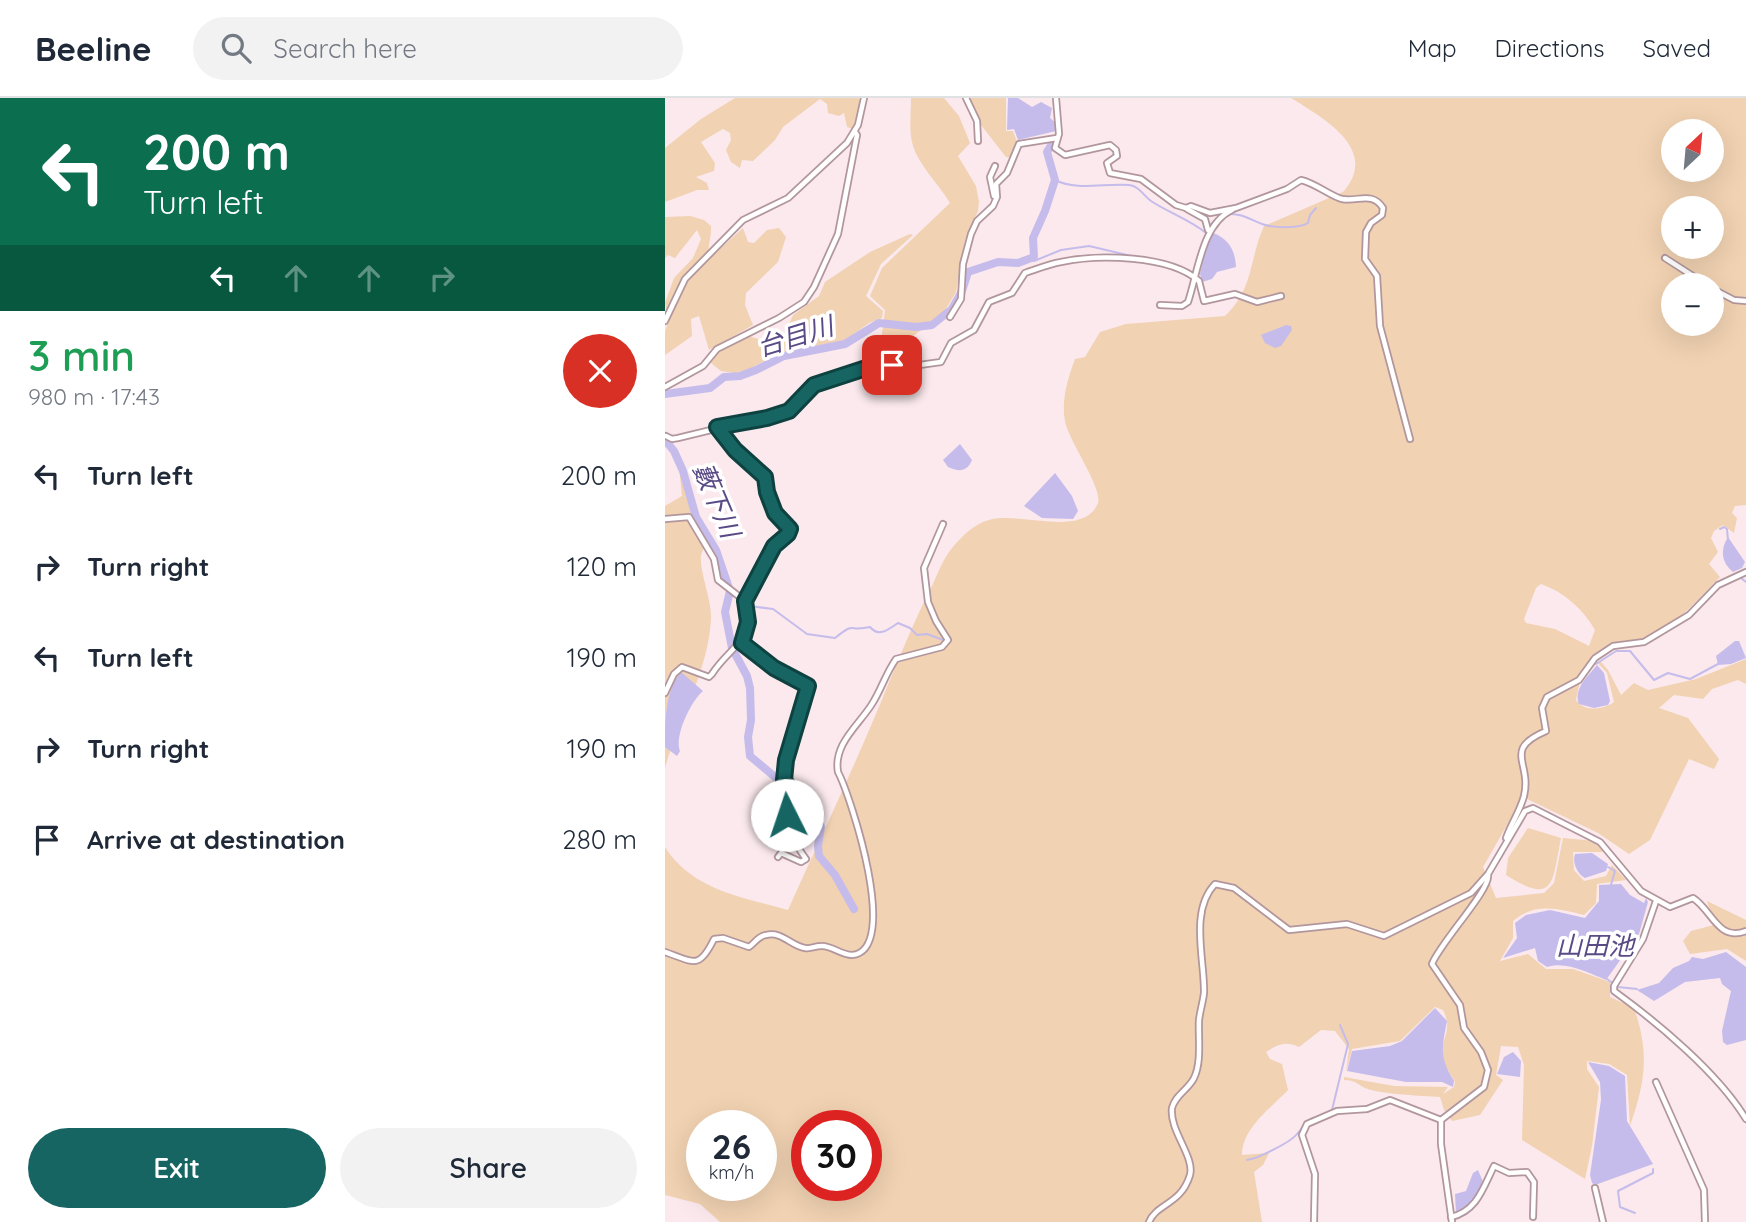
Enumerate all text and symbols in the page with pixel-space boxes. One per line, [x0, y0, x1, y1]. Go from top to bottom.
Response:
search box [193, 17, 683, 80]
text: Beeline [35, 28, 151, 69]
icon: search [217, 29, 255, 67]
text: Search here [273, 32, 417, 65]
text: Map [1408, 33, 1457, 63]
text: Directions [1495, 33, 1605, 63]
text: Saved [1643, 33, 1711, 63]
north arrow [1661, 119, 1724, 182]
map controls [1661, 119, 1724, 336]
text: 200 m [143, 121, 290, 182]
icon: left [28, 126, 119, 217]
text: Turn left [143, 182, 264, 222]
button: + [1661, 196, 1724, 259]
icon: left [204, 259, 242, 297]
icon: ahead [277, 259, 315, 297]
icon: ahead [350, 259, 388, 297]
icon: right [423, 259, 461, 297]
button: − [1661, 273, 1724, 336]
water label: 台目川 [753, 308, 840, 363]
text: 3 min [28, 329, 135, 382]
button: close [563, 334, 637, 408]
pin [862, 335, 922, 395]
icon: arrive [873, 346, 911, 384]
text: 980 m · 17:43 [28, 382, 160, 411]
icon: left [28, 457, 66, 495]
water label: 藪下川 [687, 458, 749, 545]
text: Turn left [87, 459, 194, 492]
text: 200 m [561, 459, 637, 492]
icon: right [28, 548, 66, 586]
text: Turn right [87, 550, 209, 583]
text: 120 m [567, 550, 637, 583]
icon: left [28, 639, 66, 677]
text: Turn left [87, 641, 194, 674]
text: 190 m [567, 641, 637, 674]
icon: right [28, 730, 66, 768]
text: Turn right [87, 732, 209, 765]
text: 190 m [567, 732, 637, 765]
position arrow [750, 778, 824, 852]
icon: arrive [28, 821, 66, 859]
text: Arrive at destination [87, 823, 345, 856]
text: 280 m [562, 823, 637, 856]
water label: 山田池 [1556, 929, 1637, 962]
speed limit sign: 30 [791, 1110, 882, 1201]
text: 26 [712, 1124, 751, 1168]
button: Exit [28, 1128, 326, 1208]
button: Share [340, 1128, 637, 1208]
text: km/h [709, 1161, 754, 1184]

